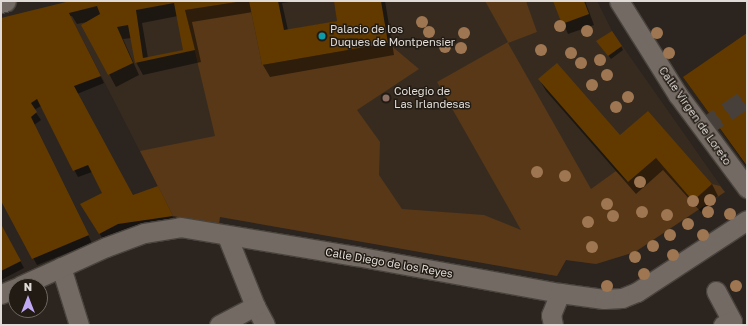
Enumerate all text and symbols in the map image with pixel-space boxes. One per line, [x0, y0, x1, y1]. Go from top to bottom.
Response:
place label: Palacio de los Duques de Montpensier [330, 23, 455, 49]
marker: Palacio de los Duques de Montpensier [317, 31, 327, 41]
street label: Calle Virgen de Loreto [656, 64, 734, 168]
place label: Colegio de Las Irlandesas [394, 85, 470, 111]
marker: Colegio de Las Irlandesas [381, 93, 391, 103]
street label: Calle Diego de los Reyes [324, 245, 454, 281]
north arrow [8, 278, 48, 318]
text: N [24, 280, 32, 293]

